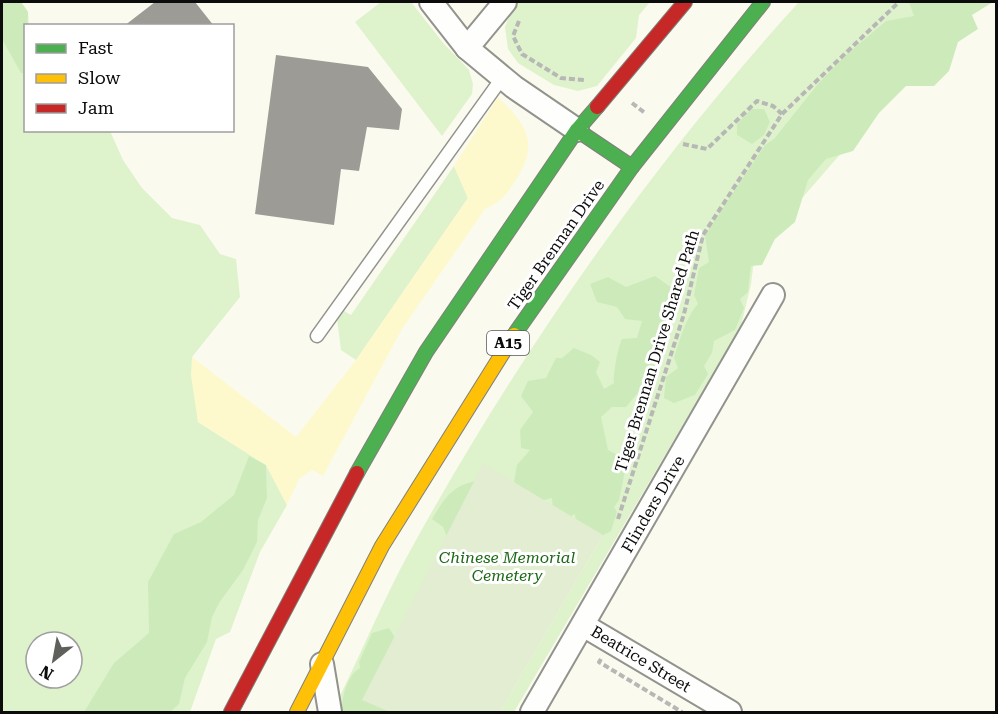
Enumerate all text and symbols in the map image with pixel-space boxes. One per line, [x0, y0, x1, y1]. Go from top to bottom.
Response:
legend [24, 24, 234, 132]
text: Fast [78, 37, 113, 58]
text: Slow [78, 67, 120, 88]
text: Jam [78, 97, 114, 118]
street label: Tiger Brennan Drive [504, 176, 608, 314]
street label: Tiger Brennan Drive Shared Path [611, 227, 703, 475]
road number: A15 [487, 331, 529, 355]
street label: Flinders Drive [618, 452, 689, 556]
park label: Chinese Memorial Cemetery [439, 548, 575, 585]
street label: Beatrice Street [588, 622, 694, 696]
north arrow [24, 630, 84, 690]
text: N [36, 661, 57, 684]

